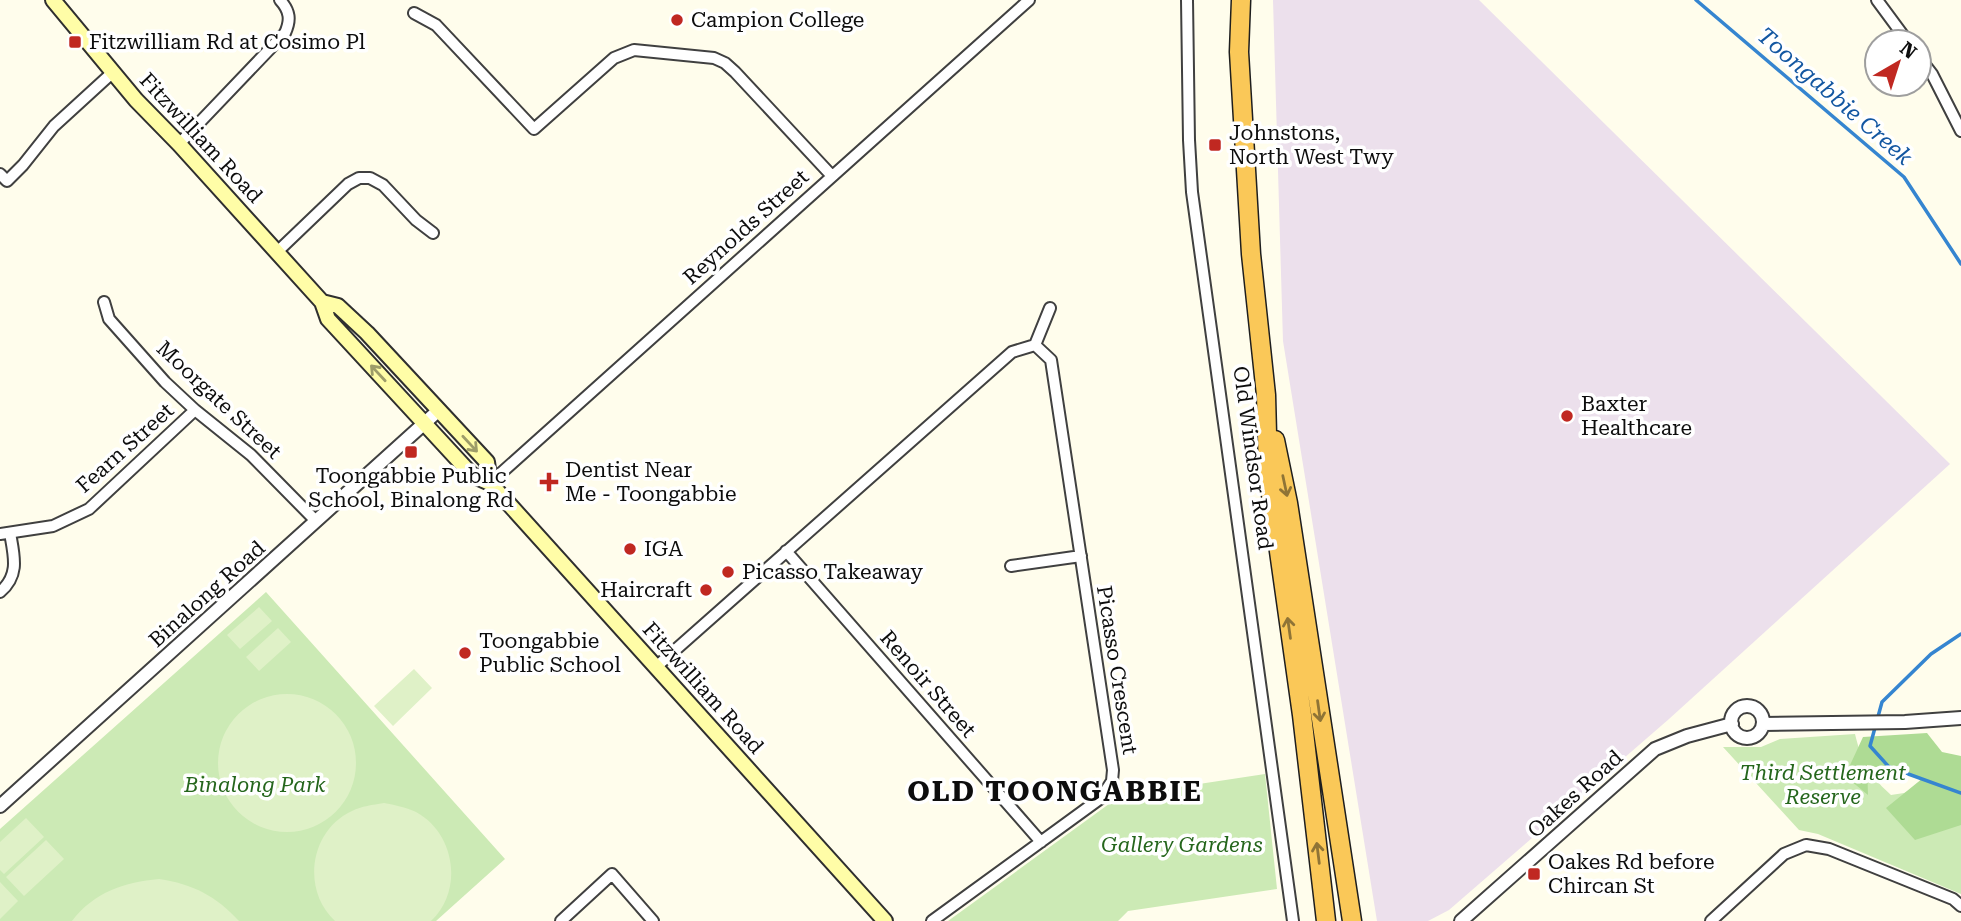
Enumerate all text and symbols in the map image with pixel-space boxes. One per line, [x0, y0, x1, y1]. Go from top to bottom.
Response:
place label: Campion College [691, 8, 864, 32]
marker: Campion College [669, 12, 685, 28]
water label: Toongabbie Creek [1752, 22, 1918, 171]
north arrow [1863, 28, 1933, 98]
place label: Fitzwilliam Rd at Cosimo Pl [89, 30, 366, 54]
marker: Fitzwilliam Rd at Cosimo Pl [67, 34, 83, 50]
text: N [1895, 37, 1922, 64]
street label: Fitzwilliam Road [135, 68, 268, 208]
place label: Johnstons, North West Twy [1229, 121, 1394, 169]
marker: Johnstons, North West Twy [1207, 137, 1223, 153]
street label: Reynolds Street [679, 164, 814, 289]
street label: Moorgate Street [152, 336, 286, 464]
one-way arrow [370, 365, 387, 382]
street label: Old Windsor Road [1228, 365, 1278, 552]
place label: Baxter Healthcare [1581, 392, 1692, 440]
street label: Fearn Street [72, 398, 179, 498]
marker: Baxter Healthcare [1559, 408, 1575, 424]
one-way arrow [461, 435, 478, 452]
marker: Toongabbie Public School, Binalong Rd [403, 444, 419, 460]
place label: Dentist Near Me - Toongabbie [565, 458, 737, 506]
place label: Toongabbie Public School, Binalong Rd [308, 464, 514, 512]
marker: Dentist Near Me - Toongabbie [539, 472, 559, 492]
one-way arrow [1278, 474, 1292, 497]
street label: Binalong Road [144, 535, 270, 652]
place label: IGA [644, 537, 683, 561]
marker: IGA [622, 541, 638, 557]
place label: Picasso Takeaway [742, 560, 923, 584]
marker: Picasso Takeaway [720, 564, 736, 580]
place label: Haircraft [600, 578, 692, 602]
marker: Haircraft [698, 582, 714, 598]
street label: Picasso Crescent [1092, 584, 1142, 756]
street label: Fitzwilliam Road [638, 617, 769, 759]
one-way arrow [1283, 617, 1296, 639]
street label: Renoir Street [875, 626, 981, 742]
place label: Toongabbie Public School [479, 629, 621, 677]
marker: Toongabbie Public School [457, 645, 473, 661]
one-way arrow [1313, 699, 1326, 721]
street label: Oakes Road [1523, 745, 1628, 843]
park label: Third Settlement Reserve [1740, 761, 1906, 809]
park label: Binalong Park [183, 773, 326, 797]
district label: OLD TOONGABBIE [907, 775, 1203, 808]
park label: Gallery Gardens [1101, 833, 1263, 857]
one-way arrow [1312, 842, 1325, 865]
place label: Oakes Rd before Chircan St [1548, 850, 1715, 898]
marker: Oakes Rd before Chircan St [1526, 866, 1542, 882]

